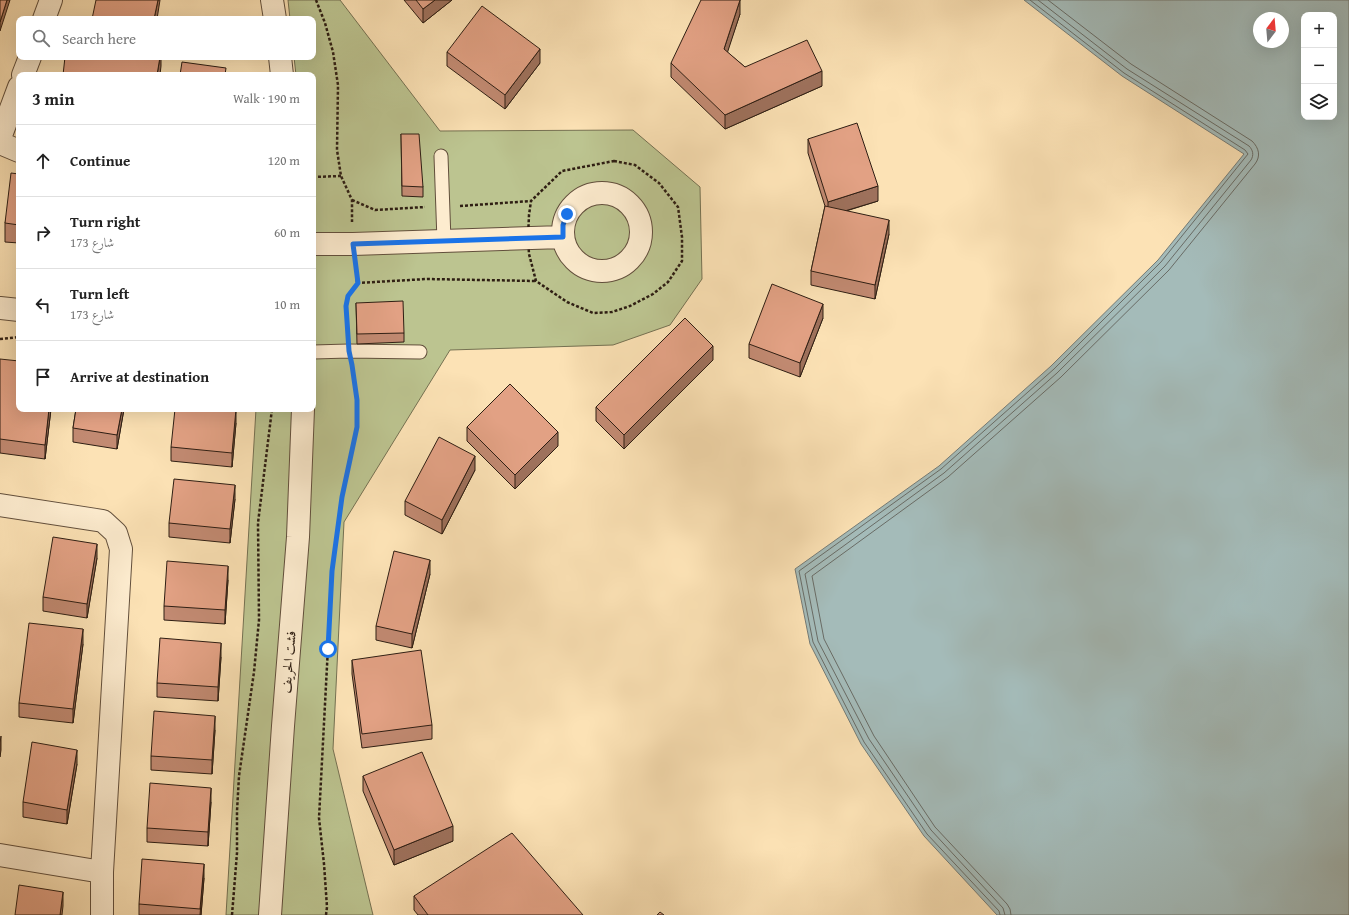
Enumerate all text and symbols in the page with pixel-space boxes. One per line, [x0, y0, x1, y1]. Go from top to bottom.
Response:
north arrow [1253, 12, 1289, 48]
map controls [1301, 12, 1337, 120]
button: + [1301, 12, 1337, 48]
search box [16, 16, 316, 60]
icon: search [30, 27, 52, 49]
text: Search here [62, 28, 136, 49]
button: − [1301, 48, 1337, 84]
button: layers [1301, 84, 1337, 120]
text: 3 min [32, 86, 74, 111]
text: Walk · 190 m [233, 89, 300, 108]
icon: ahead [32, 150, 54, 172]
text: Continue [70, 150, 131, 171]
text: 120 m [268, 151, 300, 170]
route end [558, 205, 576, 223]
text: Turn right [70, 211, 141, 232]
icon: right [32, 222, 54, 244]
text: 60 m [274, 223, 300, 242]
text: شارع 173 [70, 233, 114, 252]
text: Turn left [70, 283, 129, 304]
icon: left [32, 294, 54, 316]
text: 10 m [274, 295, 300, 314]
text: شارع 173 [70, 305, 114, 324]
icon: arrive [32, 366, 54, 388]
text: Arrive at destination [70, 366, 209, 387]
street label: فشت الحريف [275, 630, 301, 694]
route start [319, 640, 337, 658]

